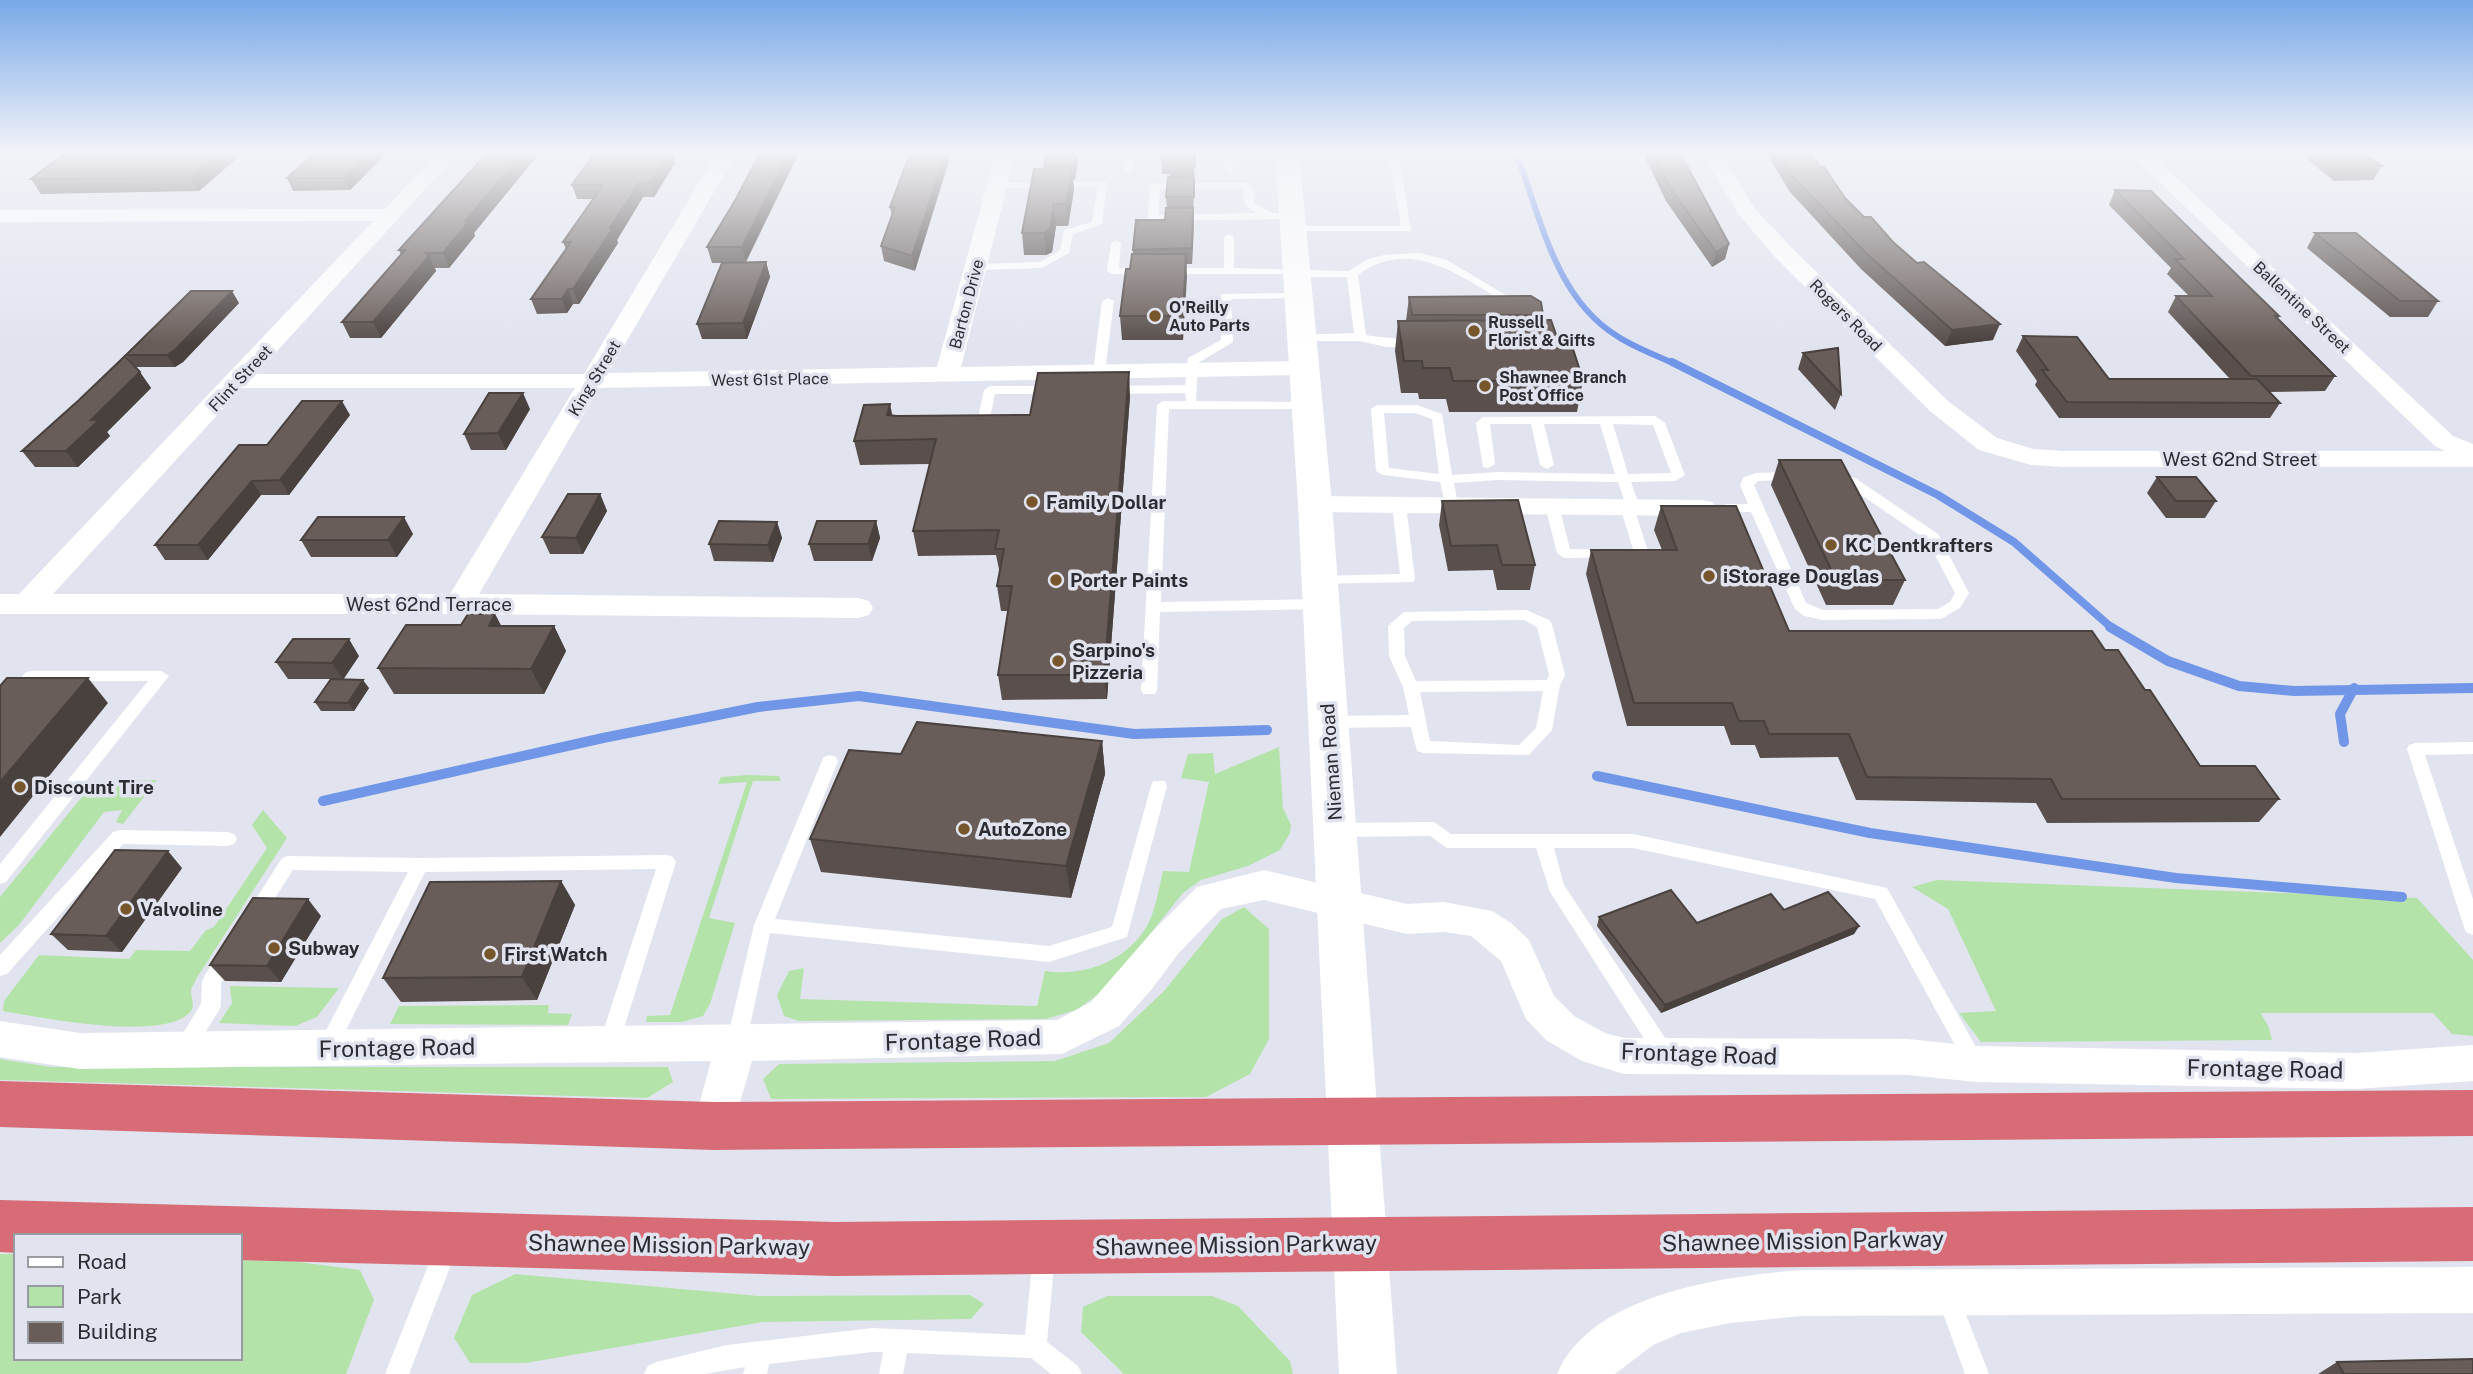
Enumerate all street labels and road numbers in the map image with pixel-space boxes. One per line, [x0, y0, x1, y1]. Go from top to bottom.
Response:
street label: Barton Drive [945, 257, 988, 351]
street label: Ballentine Street [2249, 258, 2354, 357]
street label: Rogers Road [1806, 275, 1886, 355]
street label: King Street [564, 337, 624, 419]
street label: Flint Street [205, 341, 276, 416]
street label: West 61st Place [711, 369, 829, 390]
street label: West 62nd Street [2163, 448, 2317, 470]
street label: West 62nd Terrace [346, 593, 512, 615]
street label: Nieman Road [1316, 703, 1346, 821]
street label: Frontage Road [884, 1023, 1042, 1056]
street label: Frontage Road [318, 1033, 476, 1062]
street label: Frontage Road [1620, 1037, 1778, 1070]
street label: Frontage Road [2186, 1054, 2344, 1083]
street label: Shawnee Mission Parkway [1662, 1225, 1944, 1256]
street label: Shawnee Mission Parkway [528, 1229, 810, 1260]
street label: Shawnee Mission Parkway [1095, 1229, 1377, 1260]

